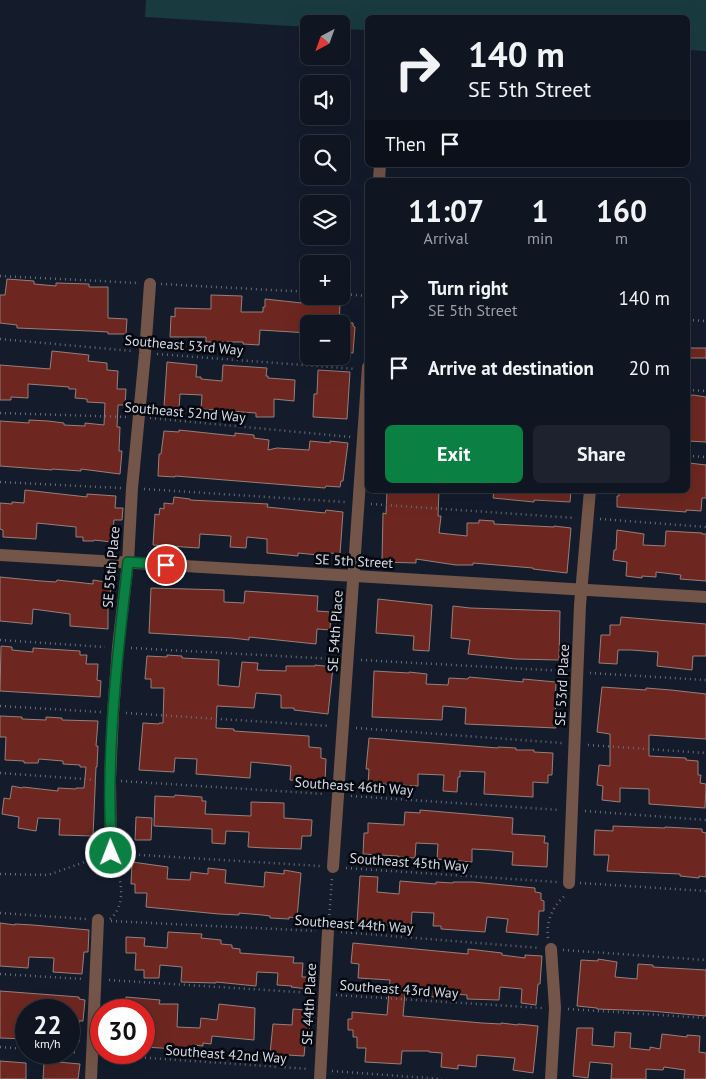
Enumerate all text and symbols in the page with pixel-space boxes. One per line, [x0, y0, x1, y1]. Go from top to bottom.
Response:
north arrow [300, 15, 350, 65]
map controls [300, 15, 350, 365]
text: 140 m [468, 31, 565, 77]
icon: right [385, 35, 450, 100]
button: sound [300, 75, 350, 125]
text: SE 5th Street [468, 75, 591, 103]
icon: arrive [436, 130, 464, 158]
text: Then [385, 132, 426, 156]
button: search [300, 135, 350, 185]
text: 11:07 [408, 191, 484, 230]
text: 1 [532, 191, 549, 230]
text: 160 [596, 191, 647, 230]
button: layers [300, 195, 350, 245]
text: Arrival [424, 228, 468, 248]
text: min [527, 228, 553, 248]
text: m [615, 228, 628, 248]
button: + [300, 255, 350, 305]
text: Turn right [428, 276, 508, 300]
icon: right [385, 284, 413, 312]
text: 140 m [618, 286, 670, 310]
text: SE 5th Street [428, 300, 517, 320]
button: − [300, 315, 350, 365]
street label: Southeast 53rd Way [124, 331, 244, 359]
icon: arrive [385, 354, 413, 382]
text: Arrive at destination [428, 356, 594, 380]
text: 20 m [629, 356, 670, 380]
street label: Southeast 52nd Way [124, 398, 247, 426]
button: Exit [385, 425, 523, 483]
button: Share [533, 425, 670, 483]
street label: SE 55th Place [98, 525, 124, 609]
pin [145, 544, 187, 586]
street label: SE 5th Street [314, 550, 394, 572]
icon: arrive [152, 551, 180, 579]
street label: SE 54th Place [323, 589, 347, 673]
street label: SE 53rd Place [551, 644, 573, 726]
street label: Southeast 46th Way [294, 773, 414, 799]
position arrow [84, 826, 136, 878]
street label: Southeast 45th Way [349, 849, 469, 875]
street label: Southeast 44th Way [294, 911, 414, 937]
street label: SE 44th Place [298, 963, 320, 1045]
street label: Southeast 43rd Way [339, 976, 459, 1002]
speed limit sign: 30 [90, 999, 155, 1064]
text: 22 [33, 1009, 62, 1041]
text: km/h [34, 1036, 61, 1051]
street label: Southeast 42nd Way [165, 1041, 288, 1067]

